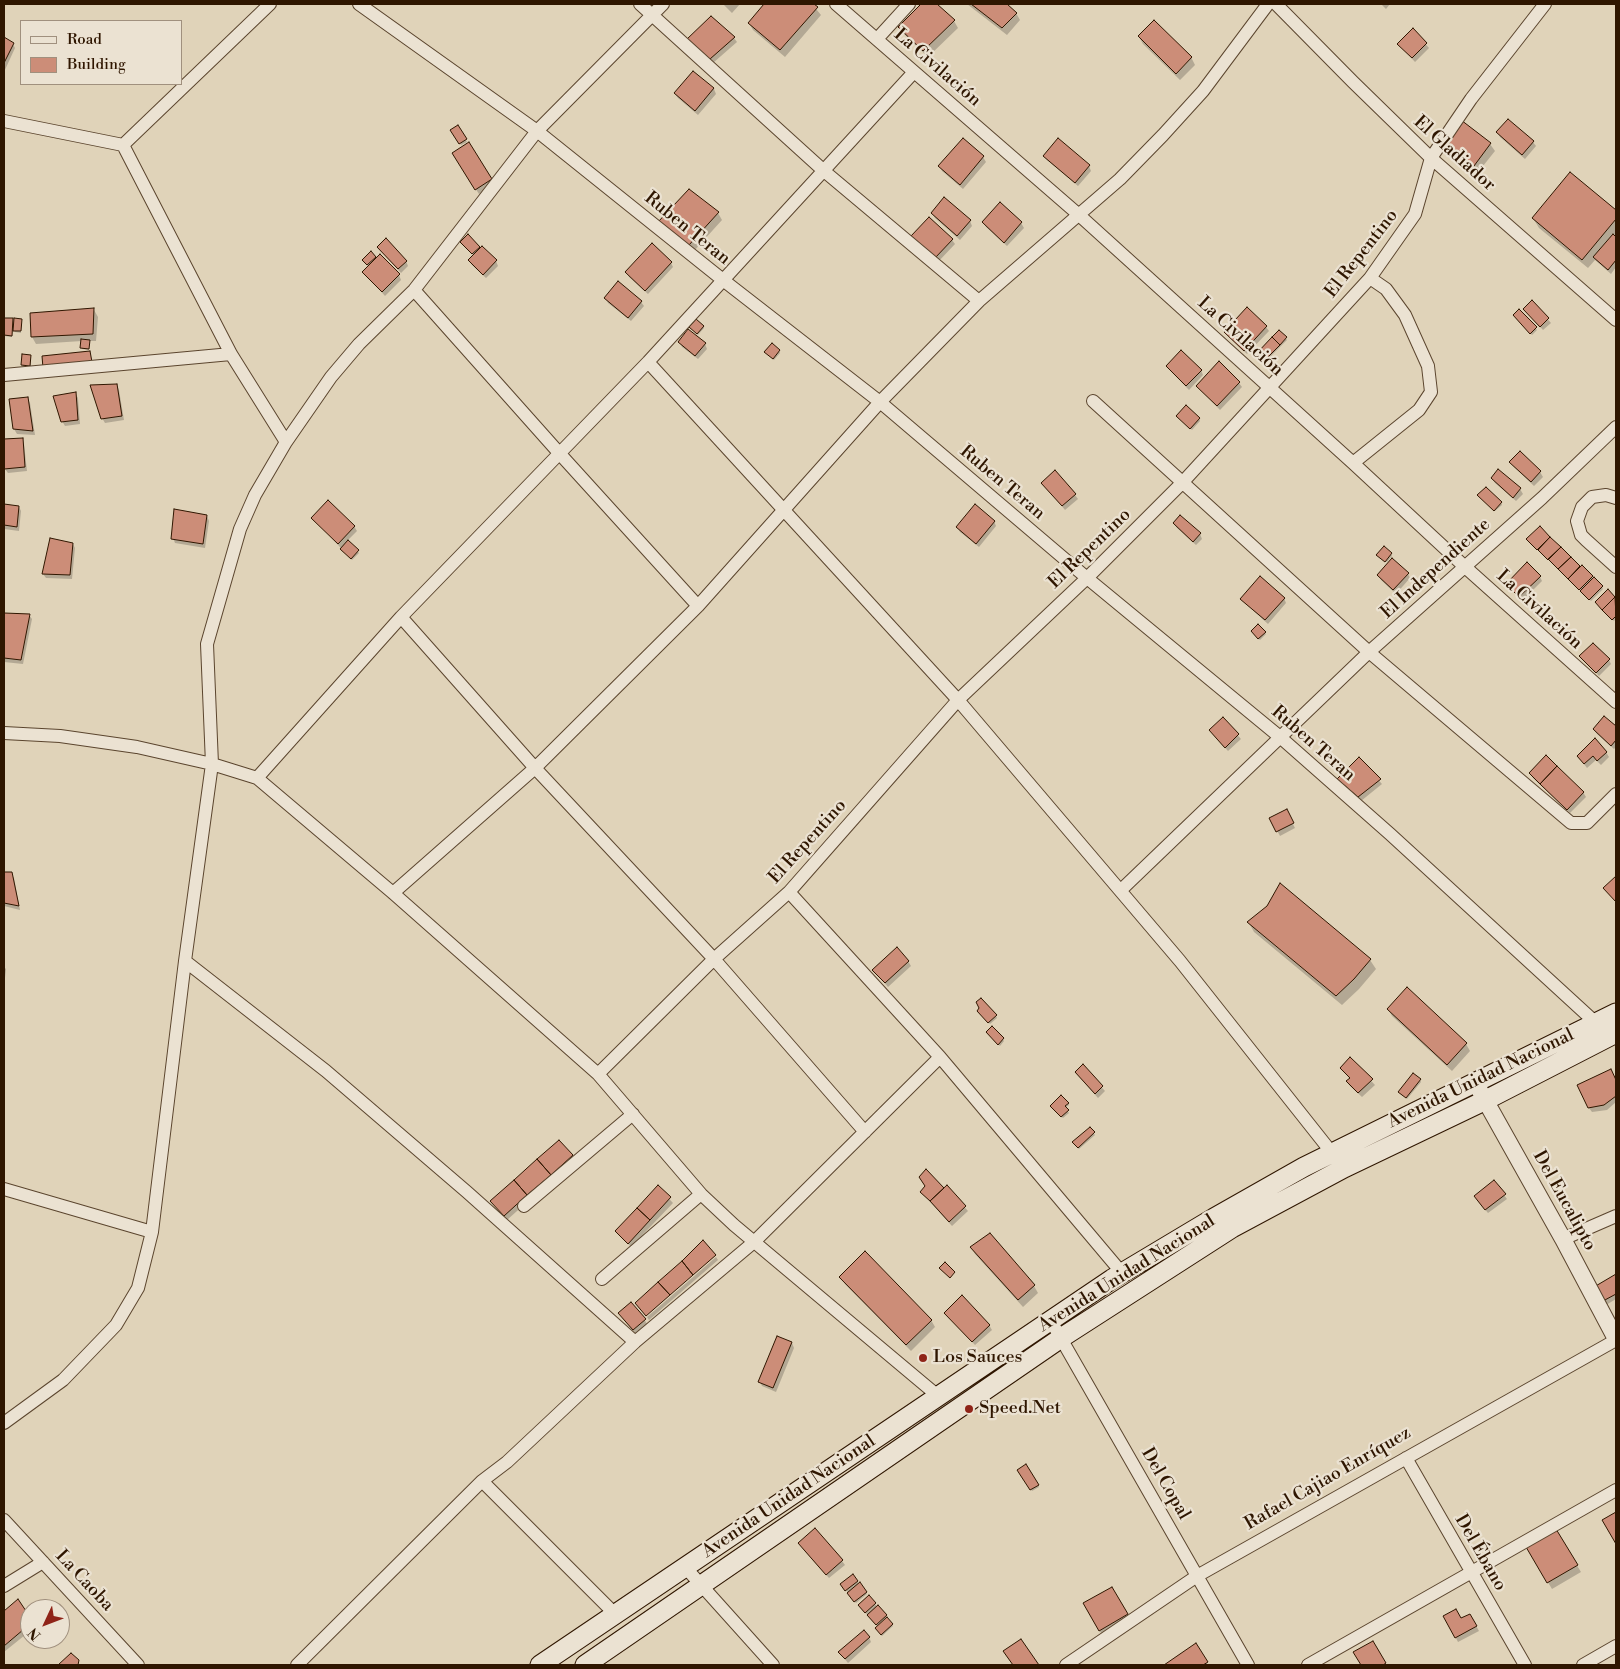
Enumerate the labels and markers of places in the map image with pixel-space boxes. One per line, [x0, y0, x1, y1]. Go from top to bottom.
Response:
place label: Los Sauces [933, 1347, 1022, 1369]
marker: Los Sauces [917, 1352, 929, 1364]
place label: Speed.Net [979, 1398, 1061, 1420]
marker: Speed.Net [963, 1403, 975, 1415]

